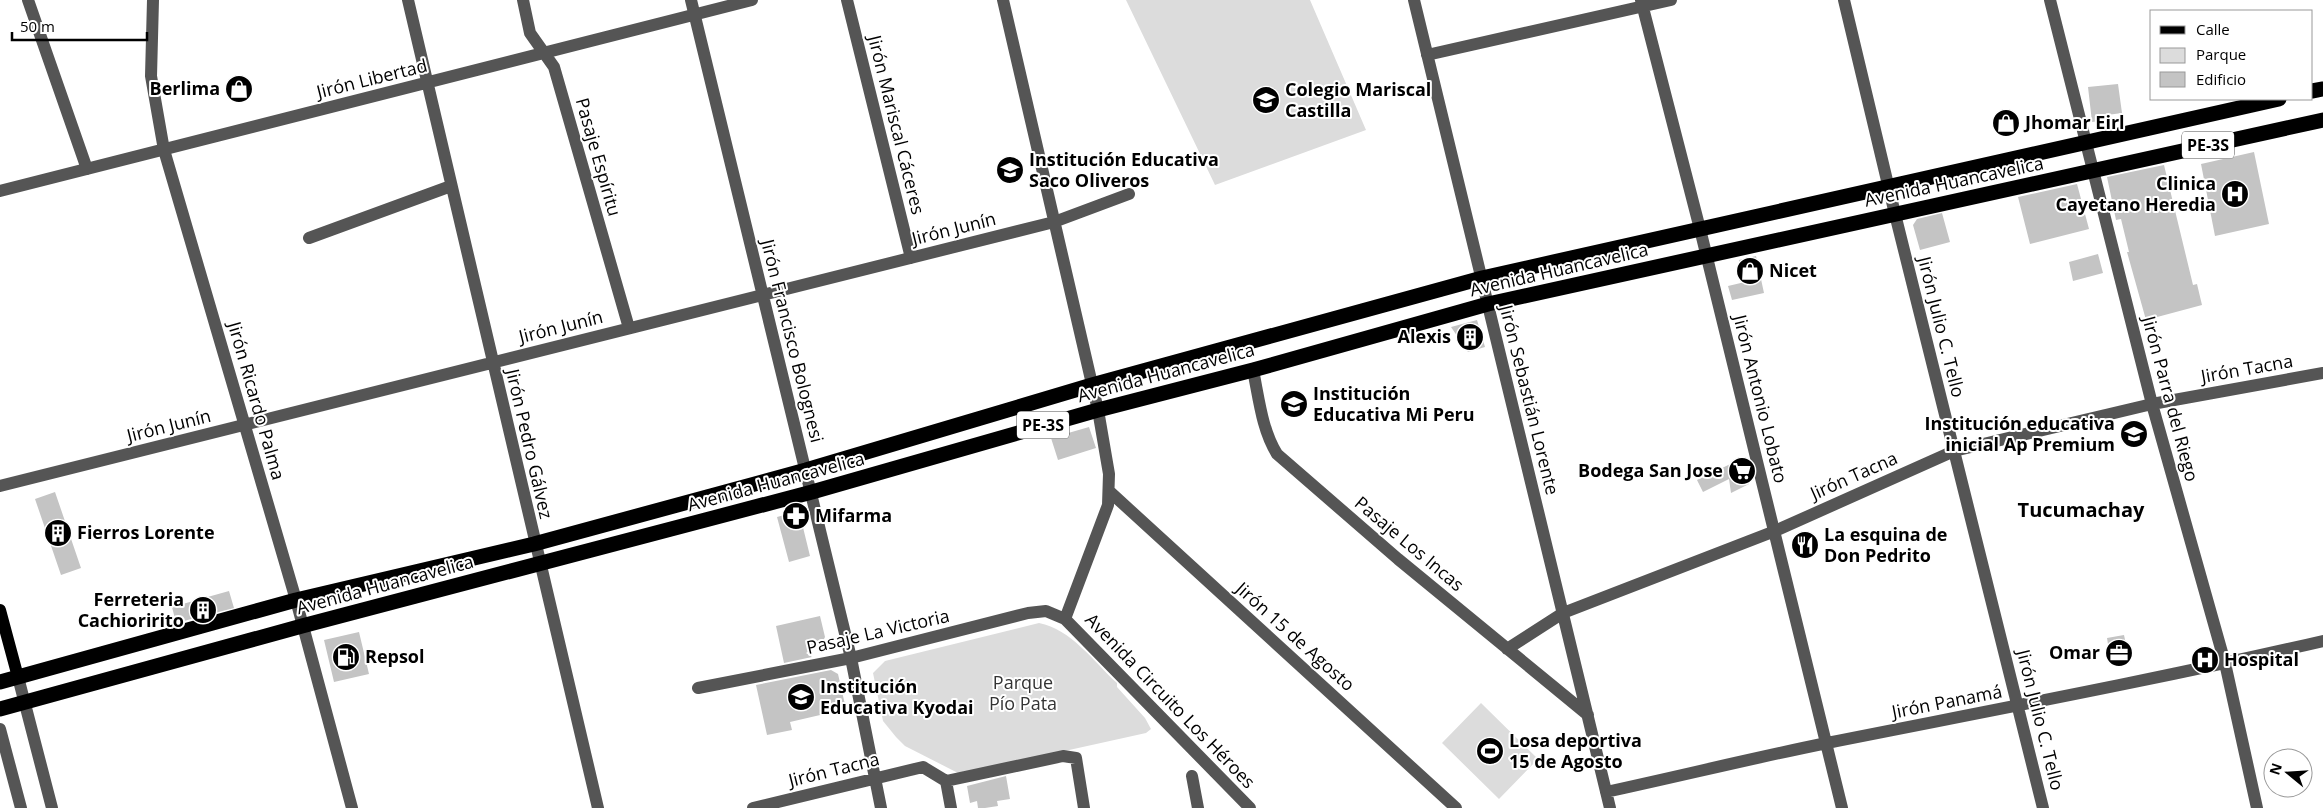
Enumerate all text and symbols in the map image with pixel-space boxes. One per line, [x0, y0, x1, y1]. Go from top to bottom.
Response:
scale bar [12, 10, 148, 42]
legend [2150, 10, 2313, 100]
text: 50 m [20, 16, 55, 36]
text: Calle [2196, 19, 2230, 39]
street label: Jirón Mariscal Cáceres [863, 31, 931, 217]
text: Parque [2196, 44, 2246, 64]
street label: Jirón Libertad [312, 53, 430, 104]
text: Edificio [2196, 69, 2246, 89]
shop icon: Berlima [224, 74, 254, 104]
place label: Berlima [150, 76, 220, 100]
place label: Colegio Mariscal Castilla [1285, 77, 1431, 122]
school or university icon: Colegio Mariscal Castilla [1251, 85, 1281, 115]
street label: Pasaje Espíritu [571, 95, 627, 219]
shop icon: Jhomar Eirl [1991, 108, 2021, 138]
place label: Jhomar Eirl [2023, 110, 2125, 134]
road number: PE-3S [2182, 132, 2234, 158]
place label: Institución Educativa Saco Oliveros [1029, 147, 1219, 192]
street label: Avenida Huancavelica [1862, 150, 2046, 212]
school or university icon: Institución Educativa Saco Oliveros [995, 155, 1025, 185]
place label: Clinica Cayetano Heredia [2055, 171, 2216, 216]
hospital icon: Clinica Cayetano Heredia [2220, 179, 2250, 209]
street label: Jirón Junín [907, 206, 998, 251]
street label: Jirón Francisco Bolognesi [756, 235, 830, 445]
street label: Avenida Huancavelica [1467, 237, 1650, 301]
street label: Jirón Julio C. Tello [1912, 252, 1971, 400]
shop icon: Nicet [1735, 256, 1765, 286]
place label: Nicet [1769, 258, 1817, 282]
street label: Jirón Sebastián Lorente [1494, 300, 1565, 497]
street label: Jirón Junín [514, 304, 605, 349]
street label: Jirón Antonio Lobato [1728, 310, 1793, 485]
street label: Jirón Parra del Riego [2137, 312, 2205, 484]
street label: Jirón Ricardo Palma [222, 317, 291, 483]
building icon: Alexis [1455, 322, 1485, 352]
place label: Alexis [1398, 324, 1451, 348]
street label: Avenida Huancavelica [1074, 337, 1257, 407]
street label: Jirón Tacna [2197, 348, 2295, 388]
street label: Jirón Pedro Gálvez [501, 364, 559, 521]
place label: Institución Educativa Mi Peru [1313, 381, 1475, 426]
school or university icon: Institución Educativa Mi Peru [1279, 389, 1309, 419]
street label: Jirón Junín [122, 403, 213, 448]
place label: Institución educativa inicial Ap Premium [1925, 411, 2115, 456]
road number: PE-3S [1017, 412, 1069, 438]
school or university icon: Institución educativa inicial Ap Premium [2119, 419, 2149, 449]
street label: Jirón Tacna [1804, 445, 1901, 506]
street label: Avenida Huancavelica [684, 446, 867, 516]
supermarket icon: Bodega San Jose [1727, 456, 1757, 486]
place label: Bodega San Jose [1578, 458, 1723, 482]
street label: Pasaje Los Incas [1350, 490, 1469, 596]
district label: Tucumachay [2018, 496, 2145, 523]
pharmacy icon: Mifarma [781, 501, 811, 531]
place label: Mifarma [815, 503, 892, 527]
building icon: Fierros Lorente [43, 518, 73, 548]
place label: Fierros Lorente [77, 520, 215, 544]
place label: La esquina de Don Pedrito [1824, 522, 1947, 567]
restaurant icon: La esquina de Don Pedrito [1790, 530, 1820, 560]
street label: Avenida Huancavelica [293, 549, 476, 619]
street label: Jirón 15 de Agosto [1230, 575, 1360, 696]
place label: Ferreteria Cachioririto [78, 587, 184, 632]
building icon: Ferreteria Cachioririto [188, 595, 218, 625]
street label: Pasaje La Victoria [804, 603, 952, 659]
street label: Avenida Circuito Los Héroes [1081, 608, 1261, 793]
office icon: Omar [2104, 638, 2134, 668]
place label: Omar [2049, 640, 2100, 664]
fuel station icon: Repsol [331, 642, 361, 672]
place label: Repsol [365, 644, 425, 668]
street label: Jirón Julio C. Tello [2011, 645, 2070, 793]
hospital icon: Hospital [2190, 645, 2220, 675]
place label: Hospital [2224, 647, 2299, 671]
park label: Parque Pío Pata [989, 670, 1057, 715]
place label: Institución Educativa Kyodai [820, 674, 974, 719]
street label: Jirón Panamá [1888, 679, 2004, 724]
school or university icon: Institución Educativa Kyodai [786, 682, 816, 712]
place label: Losa deportiva 15 de Agosto [1509, 728, 1642, 773]
sports icon: Losa deportiva 15 de Agosto [1475, 736, 1505, 766]
street label: Jirón Tacna [784, 746, 882, 792]
north arrow [2263, 748, 2313, 798]
text: N [2264, 760, 2286, 777]

